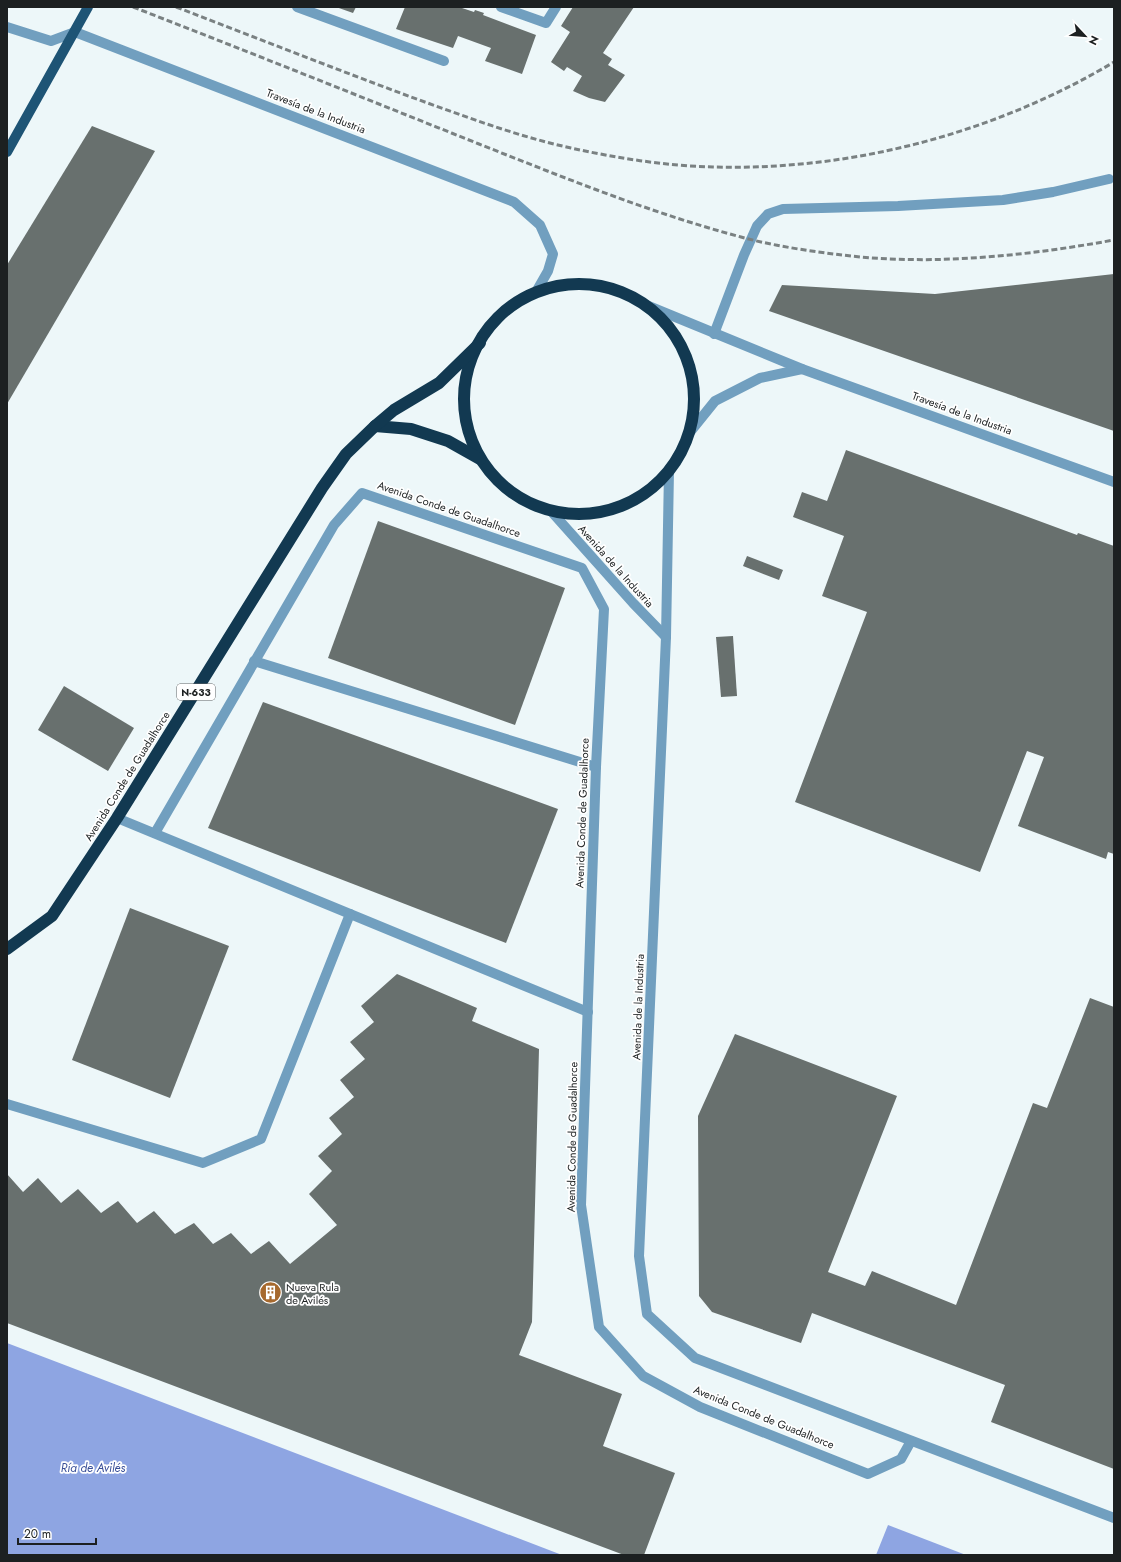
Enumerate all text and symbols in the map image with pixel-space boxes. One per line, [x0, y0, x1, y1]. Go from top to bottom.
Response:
north arrow [1065, 16, 1105, 56]
text: N [1085, 33, 1103, 48]
street label: Travesía de la Industria [264, 85, 368, 137]
street label: Travesía de la Industria [910, 387, 1014, 439]
street label: Avenida Conde de Guadalhorce [375, 477, 523, 541]
street label: Avenida de la Industria [574, 521, 658, 611]
road number: N-633 [177, 684, 215, 700]
street label: Avenida Conde de Guadalhorce [80, 708, 174, 844]
street label: Avenida Conde de Guadalhorce [571, 737, 593, 888]
street label: Avenida de la Industria [628, 954, 648, 1060]
street label: Avenida Conde de Guadalhorce [563, 1061, 581, 1212]
place label: Nueva Rula de Avilés [286, 1279, 339, 1308]
building icon: Nueva Rula de Avilés [257, 1280, 283, 1306]
street label: Avenida Conde de Guadalhorce [691, 1381, 837, 1453]
water label: Ría de Avilés [61, 1459, 126, 1477]
scale bar [18, 1520, 96, 1546]
text: 20 m [24, 1525, 51, 1543]

